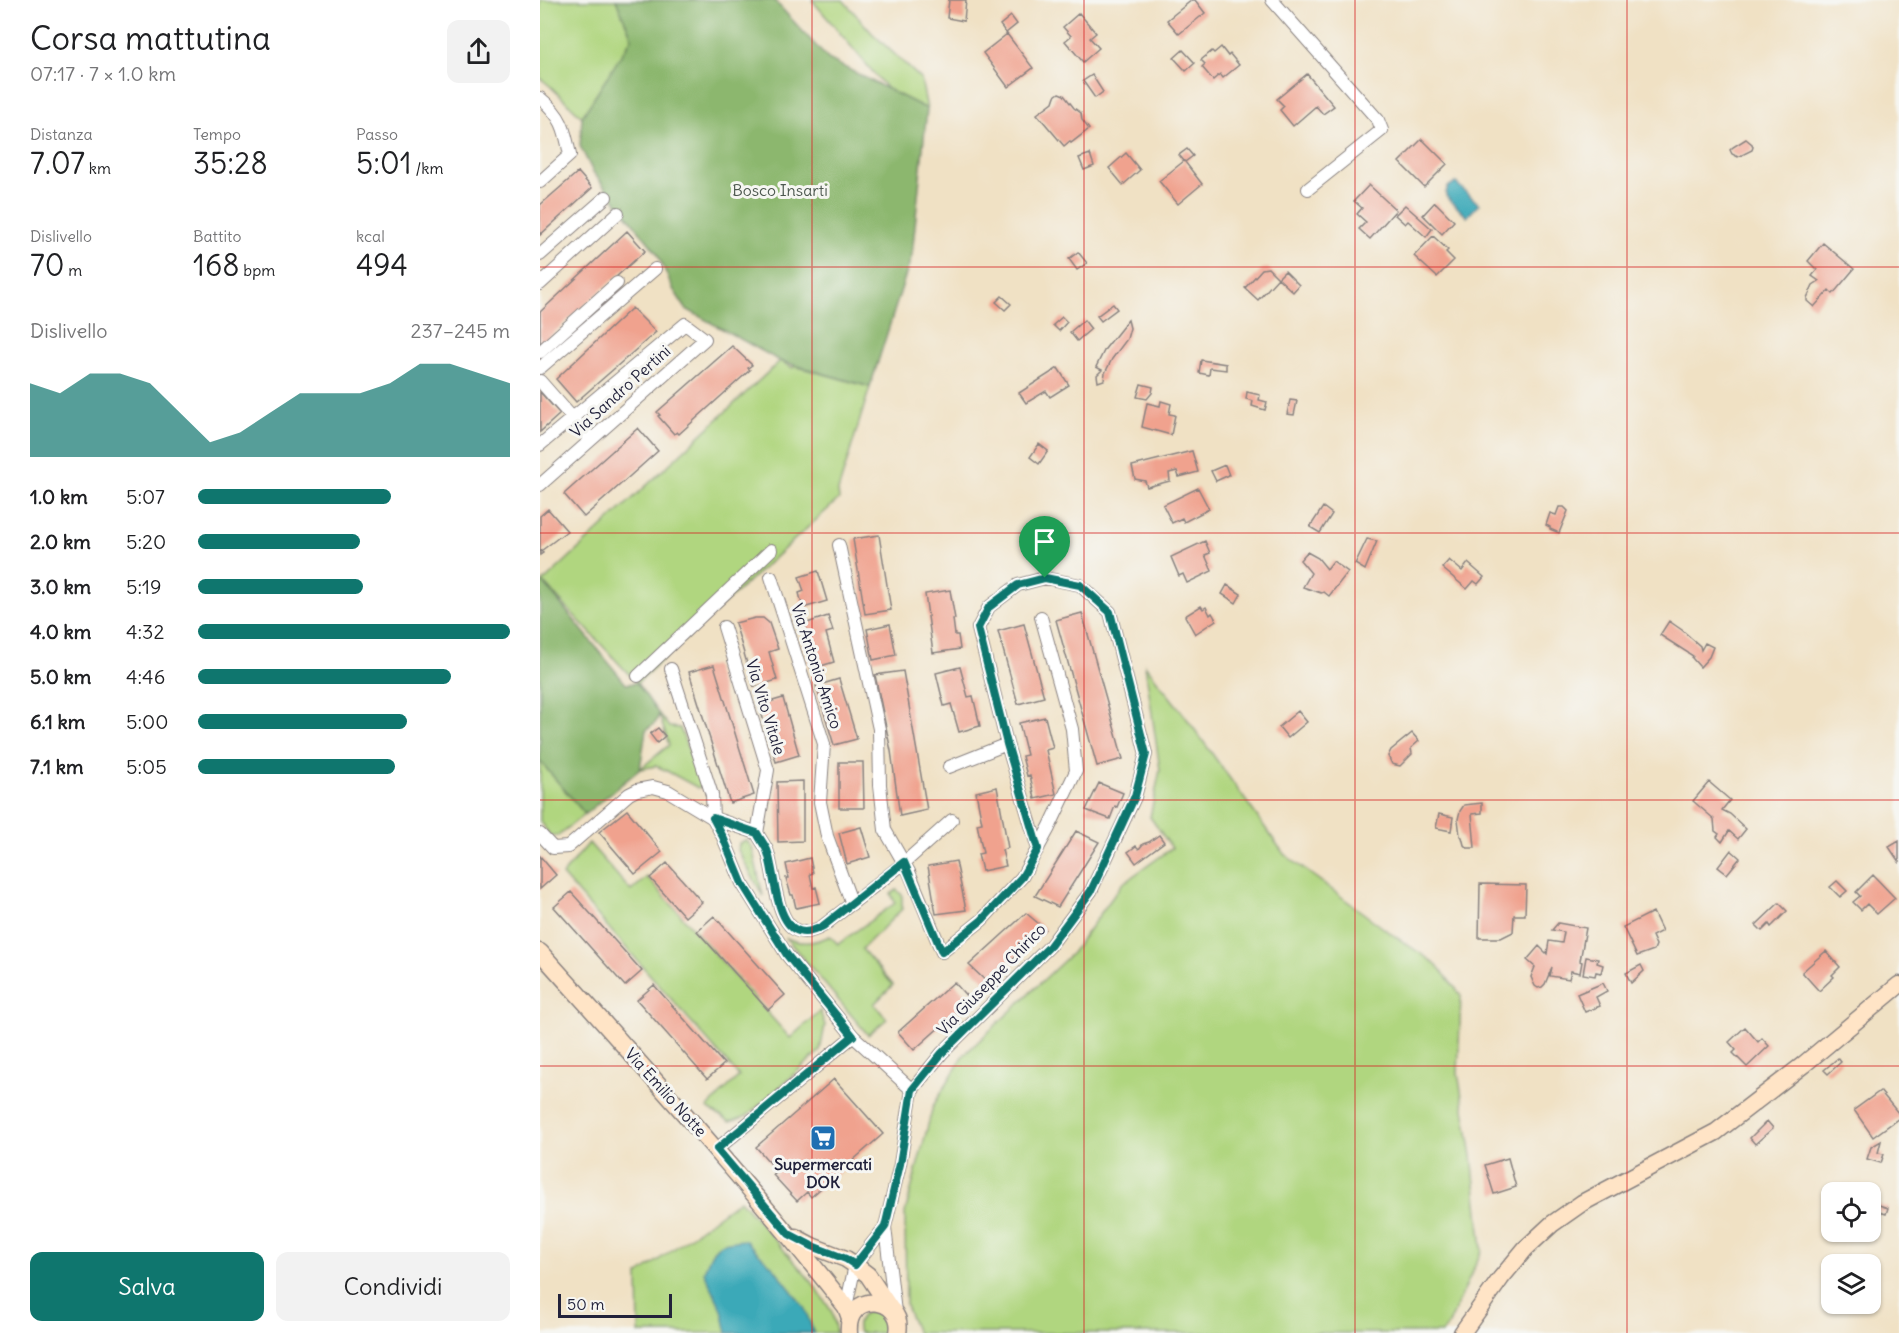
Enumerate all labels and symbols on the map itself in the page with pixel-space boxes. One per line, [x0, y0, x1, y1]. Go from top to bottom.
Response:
park label: Bosco Insarti [732, 180, 828, 200]
street label: Via Sandro Pertini [566, 341, 674, 441]
pin [1019, 516, 1070, 578]
street label: Via Antonio Amico [787, 601, 847, 731]
street label: Via Vito Vitale [742, 657, 790, 757]
street label: Via Giuseppe Chirico [932, 919, 1050, 1039]
street label: Via Emilio Notte [621, 1044, 711, 1140]
supermarket icon: Supermercati DOK [808, 1123, 838, 1153]
place label: Supermercati DOK [774, 1154, 872, 1192]
scale bar [558, 1291, 672, 1318]

